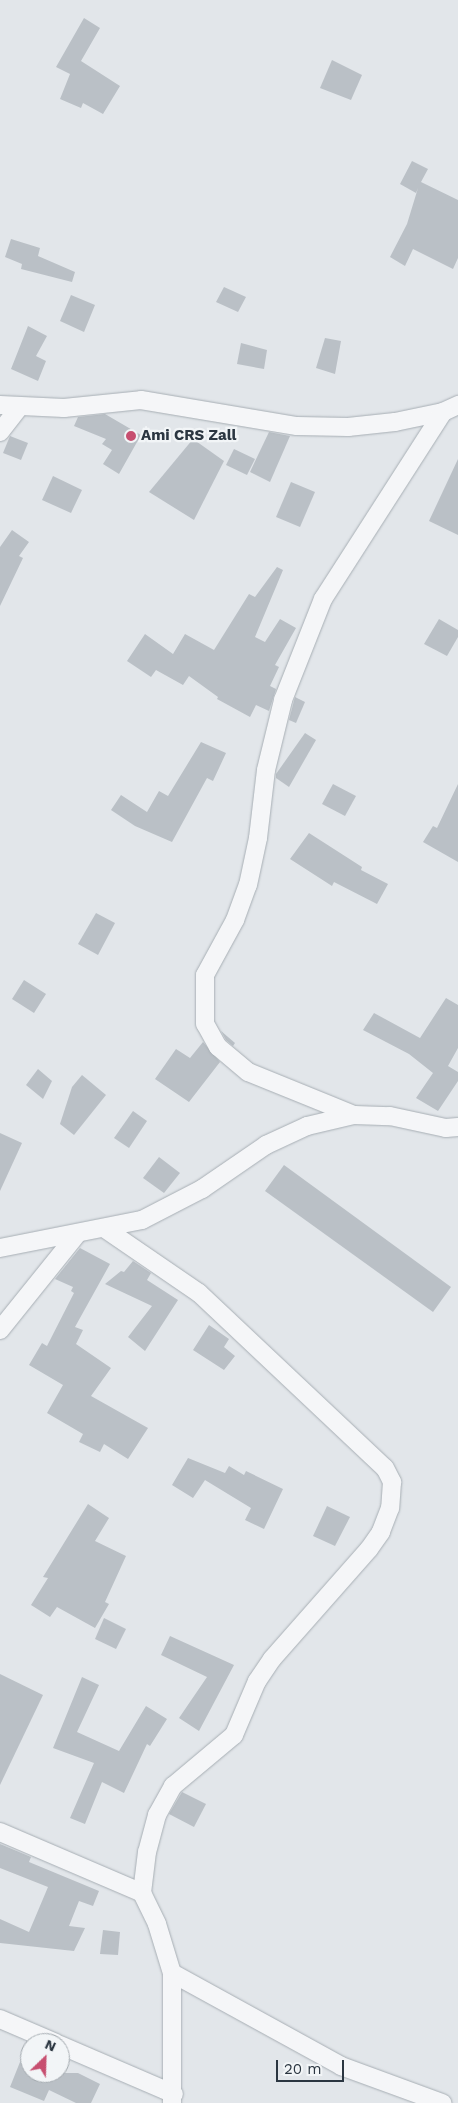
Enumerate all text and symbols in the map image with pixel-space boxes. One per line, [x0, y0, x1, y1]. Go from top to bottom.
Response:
place label: Ami CRS Zall [141, 427, 236, 445]
marker: Ami CRS Zall [125, 430, 137, 442]
north arrow [20, 2033, 70, 2083]
text: N [43, 2036, 59, 2055]
scale bar [278, 2050, 346, 2082]
text: 20 m [284, 2060, 322, 2078]

